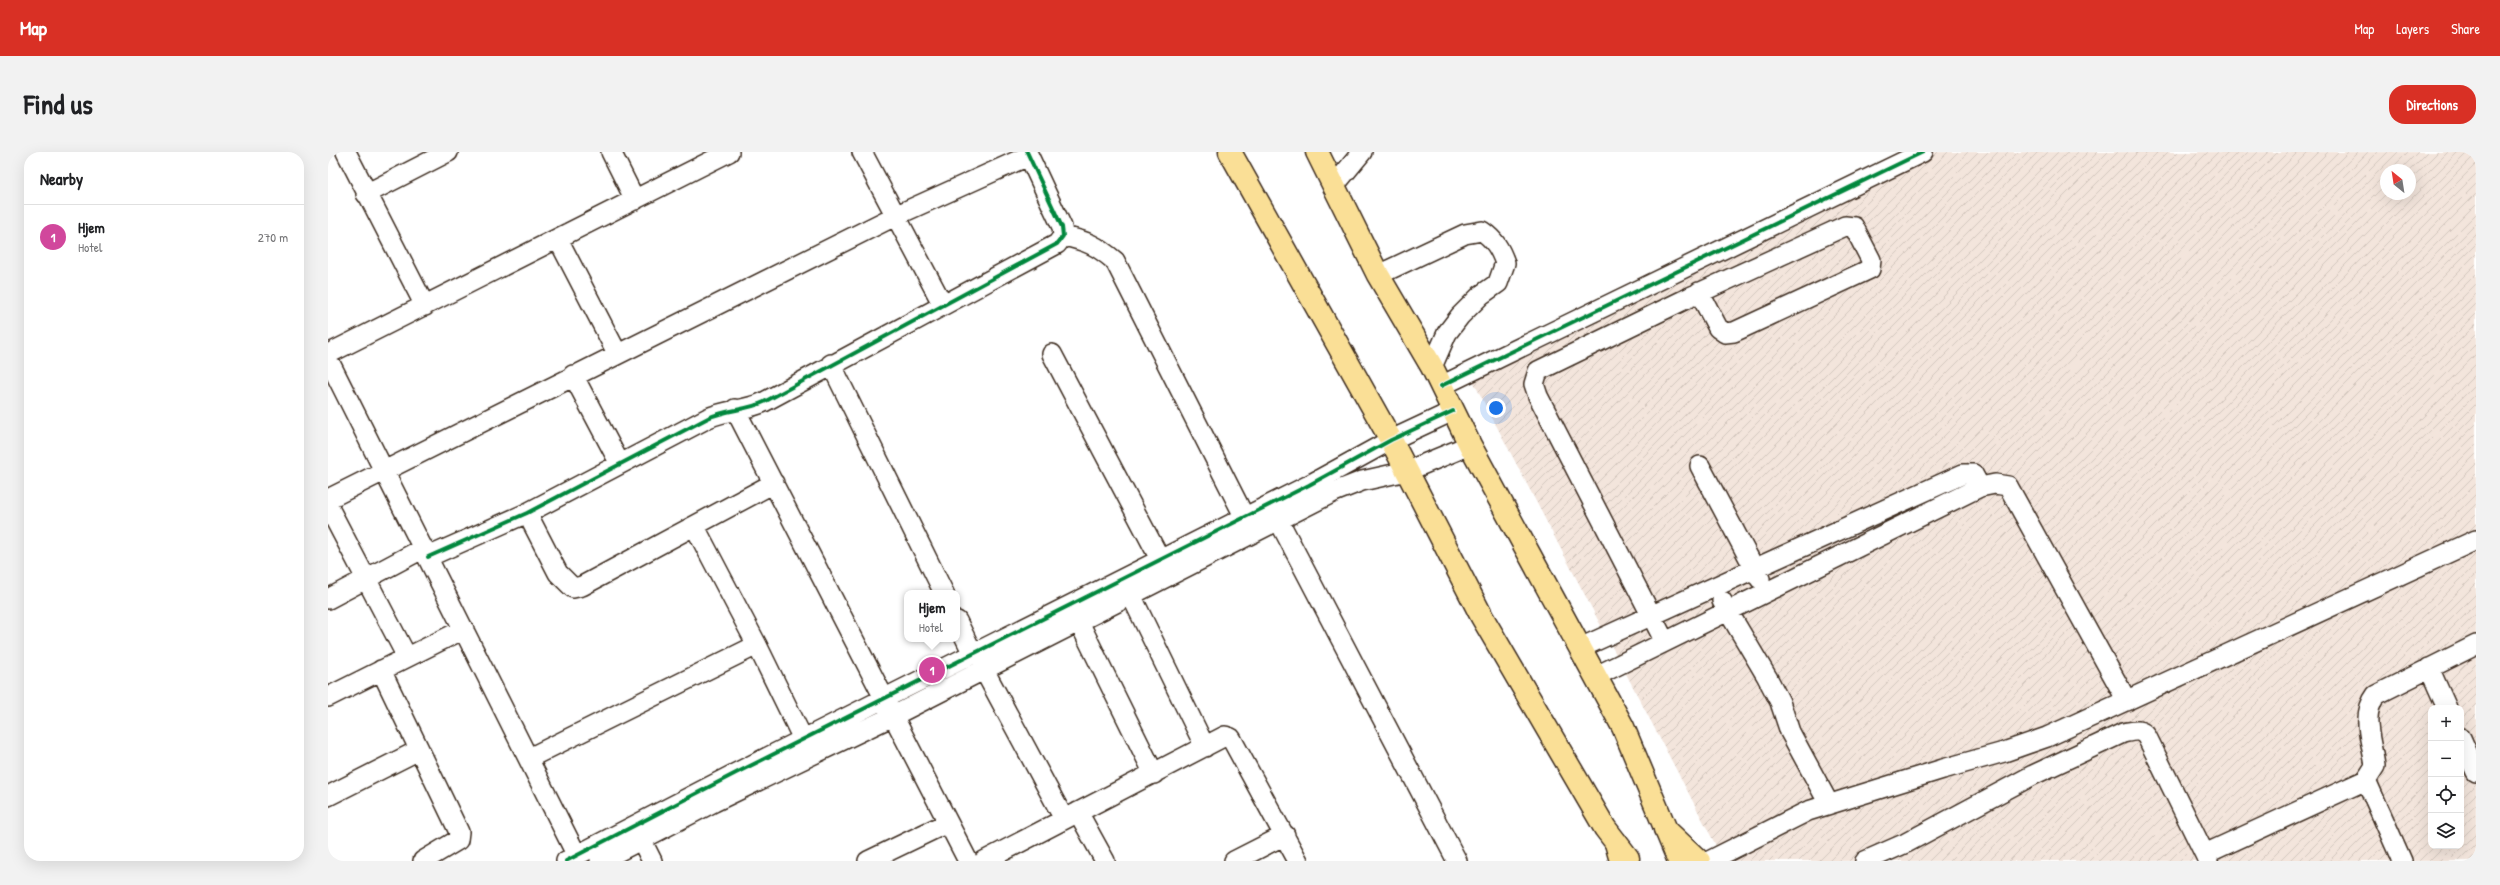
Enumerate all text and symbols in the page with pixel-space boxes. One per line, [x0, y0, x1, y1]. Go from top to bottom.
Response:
text: Map [20, 15, 47, 41]
text: Map [2354, 19, 2374, 38]
text: Layers [2396, 19, 2429, 38]
text: Share [2451, 19, 2480, 38]
text: Find us [24, 85, 93, 123]
button: Directions [2389, 85, 2476, 124]
north arrow [2380, 164, 2416, 200]
text: Nearby [40, 167, 83, 190]
text: Hjem [78, 217, 105, 238]
text: 1 [51, 228, 55, 246]
text: 270 m [258, 228, 288, 246]
text: Hotel [78, 238, 102, 256]
your location [1486, 398, 1506, 418]
popup [904, 590, 960, 642]
text: Hjem [919, 597, 945, 618]
text: Hotel [919, 618, 943, 636]
pin: 1 [919, 655, 945, 685]
map controls [2428, 705, 2464, 849]
button: + [2428, 705, 2464, 741]
button: − [2428, 741, 2464, 777]
button: locate [2428, 777, 2464, 813]
button: layers [2428, 813, 2464, 849]

